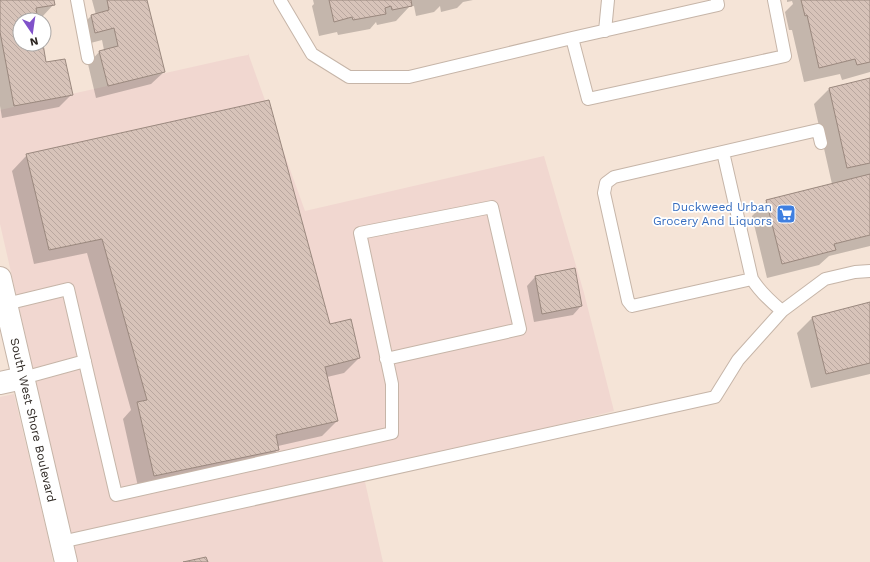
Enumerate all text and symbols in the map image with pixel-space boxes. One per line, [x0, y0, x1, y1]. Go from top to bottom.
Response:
north arrow [12, 12, 52, 52]
text: N [29, 34, 40, 49]
place label: Duckweed Urban Grocery And Liquors [653, 200, 772, 228]
supermarket icon: Duckweed Urban Grocery And Liquors [775, 203, 797, 225]
street label: South West Shore Boulevard [7, 337, 59, 503]

